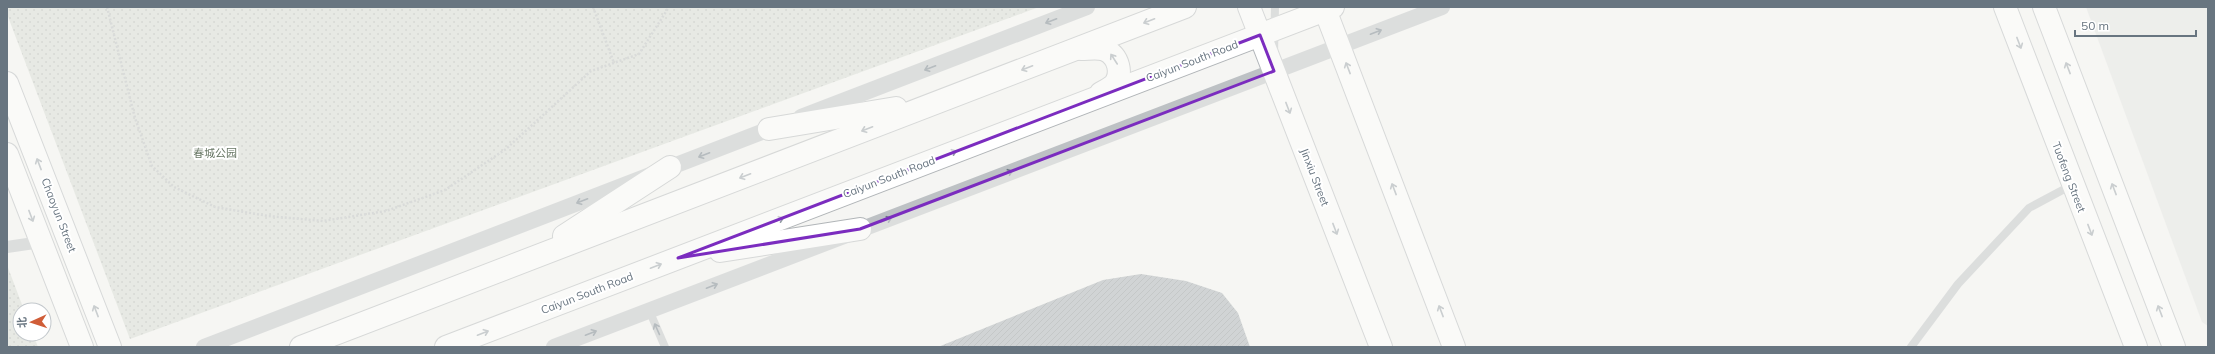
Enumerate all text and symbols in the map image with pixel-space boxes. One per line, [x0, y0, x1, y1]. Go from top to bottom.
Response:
scale bar [2075, 12, 2196, 38]
one-way arrow [1143, 17, 1155, 25]
one-way arrow [1045, 18, 1057, 25]
text: 50 m [2081, 18, 2109, 33]
one-way arrow [1369, 28, 1381, 36]
street label: Caiyun South Road [1144, 37, 1240, 85]
one-way arrow [2015, 37, 2023, 49]
one-way arrow [1110, 54, 1118, 65]
one-way arrow [1343, 62, 1351, 74]
one-way arrow [2063, 62, 2071, 74]
one-way arrow [924, 64, 936, 72]
one-way arrow [1022, 64, 1034, 72]
one-way arrow [1284, 101, 1292, 113]
one-way arrow [861, 126, 873, 134]
street label: Tuofeng Street [2049, 140, 2089, 214]
park label: 春城公园 [193, 146, 237, 160]
street label: Jinxiu Street [1298, 146, 1332, 208]
one-way arrow [945, 149, 957, 156]
one-way arrow [698, 151, 710, 159]
street label: Caiyun South Road [841, 153, 937, 201]
one-way arrow [34, 158, 42, 170]
one-way arrow [1001, 169, 1013, 177]
one-way arrow [740, 173, 752, 181]
street label: Chaoyun Street [38, 176, 80, 254]
one-way arrow [1390, 184, 1398, 196]
one-way arrow [2109, 184, 2117, 196]
one-way arrow [577, 198, 589, 206]
one-way arrow [28, 210, 36, 222]
one-way arrow [771, 215, 783, 223]
one-way arrow [879, 215, 891, 223]
one-way arrow [1331, 222, 1339, 234]
one-way arrow [2086, 224, 2094, 236]
one-way arrow [650, 262, 662, 270]
street label: Caiyun South Road [539, 269, 635, 317]
one-way arrow [705, 282, 717, 290]
north arrow [12, 302, 52, 342]
one-way arrow [92, 305, 100, 317]
one-way arrow [1436, 305, 1444, 317]
one-way arrow [2156, 305, 2164, 317]
text: 北 [15, 317, 29, 328]
one-way arrow [653, 323, 661, 335]
one-way arrow [476, 329, 488, 337]
one-way arrow [584, 329, 596, 336]

